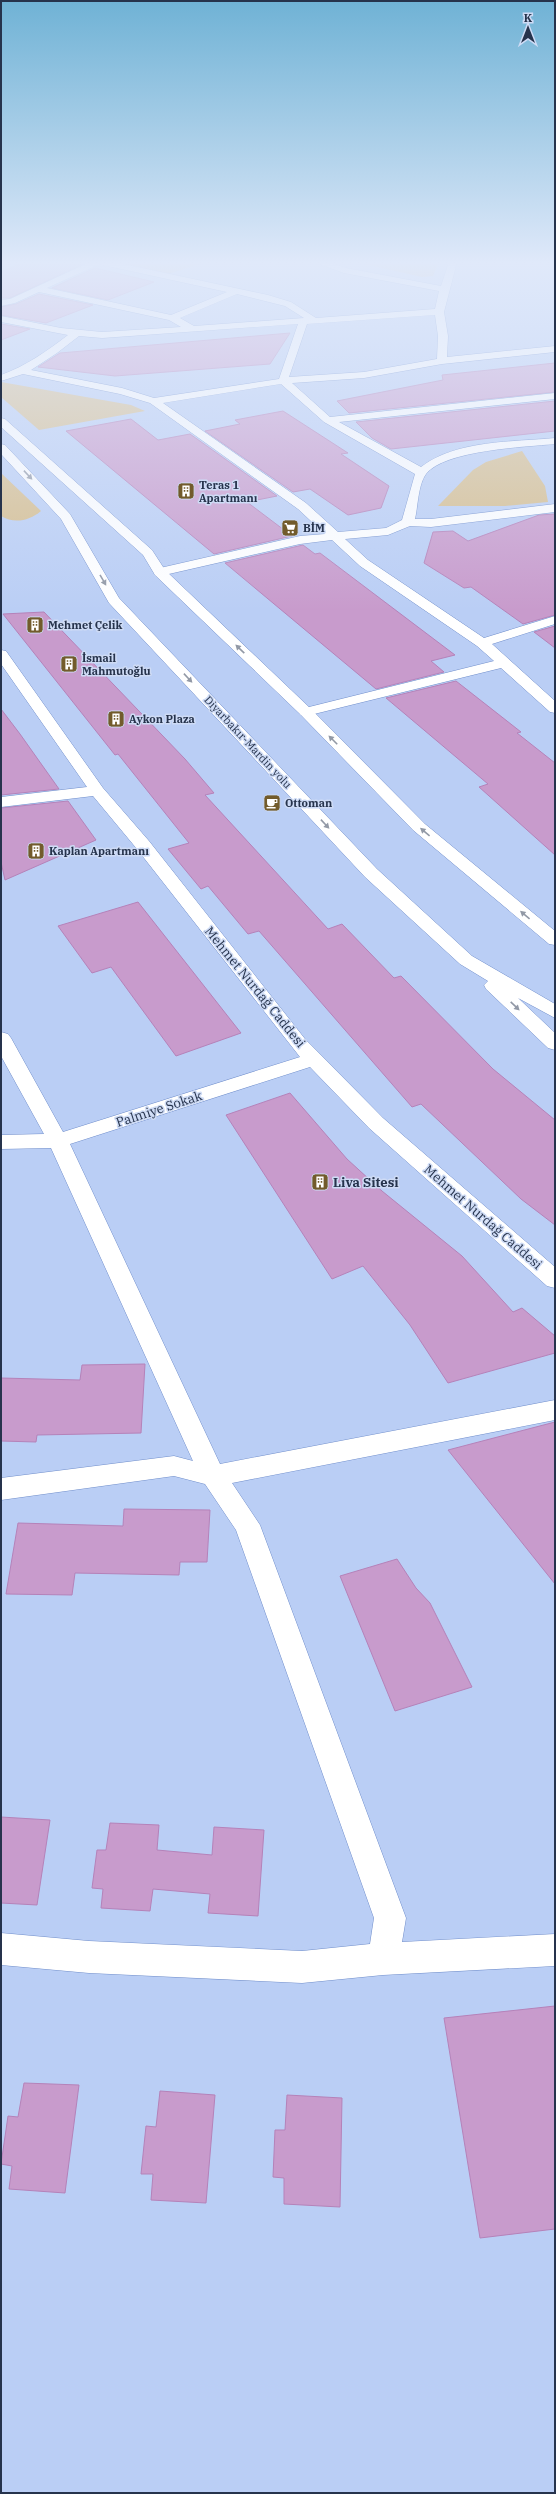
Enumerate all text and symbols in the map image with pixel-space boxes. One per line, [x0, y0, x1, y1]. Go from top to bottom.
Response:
north arrow [508, 8, 548, 48]
text: K [524, 11, 533, 25]
one-way arrow [23, 470, 32, 481]
place label: Teras 1 Apartmanı [199, 478, 258, 505]
building icon: Teras 1 Apartmanı [176, 481, 196, 501]
supermarket icon: BİM [280, 518, 300, 538]
place label: BİM [303, 521, 325, 535]
one-way arrow [100, 574, 107, 586]
building icon: Mehmet Çelik [25, 615, 45, 635]
place label: Mehmet Çelik [48, 618, 123, 632]
one-way arrow [235, 644, 245, 654]
place label: İsmail Mahmutoğlu [82, 651, 151, 678]
building icon: İsmail Mahmutoğlu [59, 654, 79, 674]
one-way arrow [183, 673, 193, 683]
street label: Diyarbakır-Mardin yolu [201, 693, 295, 791]
building icon: Aykon Plaza [106, 709, 126, 729]
place label: Aykon Plaza [129, 712, 195, 726]
one-way arrow [328, 735, 338, 745]
cafe icon: Ottoman [262, 793, 282, 813]
place label: Ottoman [285, 796, 332, 810]
one-way arrow [320, 819, 330, 829]
one-way arrow [419, 828, 430, 837]
building icon: Kaplan Apartmanı [26, 841, 46, 861]
place label: Kaplan Apartmanı [49, 844, 149, 858]
one-way arrow [520, 911, 530, 920]
street label: Mehmet Nurdağ Caddesi [201, 923, 309, 1051]
one-way arrow [510, 1001, 520, 1011]
street label: Palmiye Sokak [114, 1087, 205, 1131]
street label: Mehmet Nurdağ Caddesi [420, 1161, 546, 1273]
building icon: Liva Sitesi [310, 1172, 330, 1192]
place label: Liva Sitesi [333, 1174, 399, 1191]

